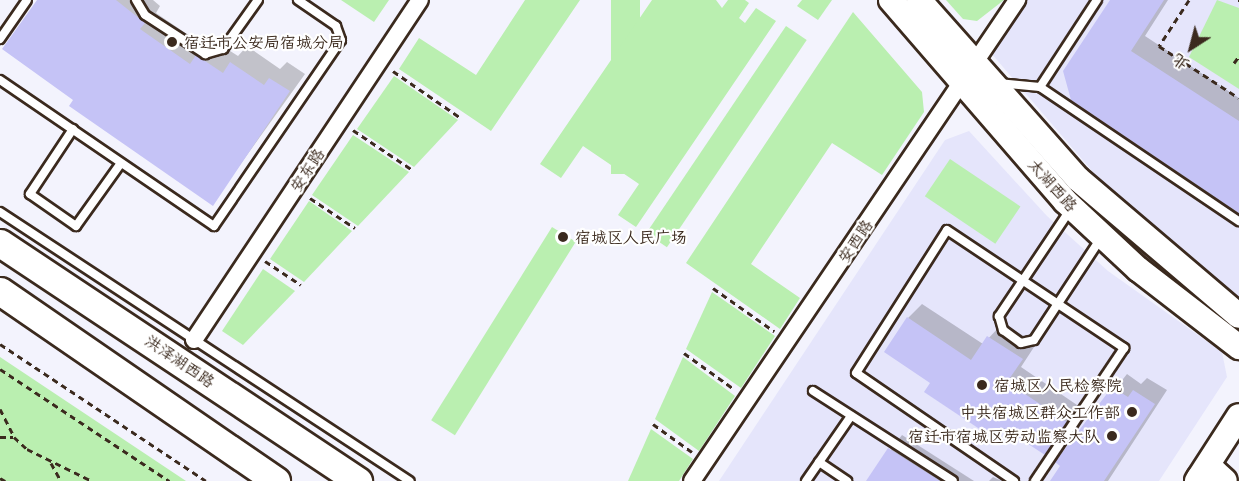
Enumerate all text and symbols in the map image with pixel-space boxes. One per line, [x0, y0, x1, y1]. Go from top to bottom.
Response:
north arrow [1161, 18, 1221, 78]
place label: 宿迁市公安局宿城分局 [184, 32, 344, 52]
marker: 宿迁市公安局宿城分局 [165, 35, 179, 49]
text: 北 [1168, 50, 1193, 75]
street label: 安东路 [286, 145, 328, 195]
street label: 太湖西路 [1024, 155, 1082, 215]
street label: 安西路 [834, 216, 876, 266]
place label: 宿城区人民广场 [575, 227, 687, 247]
marker: 宿城区人民广场 [556, 230, 570, 244]
street label: 洪泽湖西路 [141, 331, 219, 391]
place label: 宿城区人民检察院 [994, 375, 1122, 395]
marker: 宿城区人民检察院 [975, 378, 989, 392]
place label: 中共宿城区群众工作部 [960, 402, 1120, 422]
marker: 中共宿城区群众工作部 [1125, 405, 1139, 419]
place label: 宿迁市宿城区劳动监察大队 [908, 426, 1100, 446]
marker: 宿迁市宿城区劳动监察大队 [1105, 429, 1119, 443]

